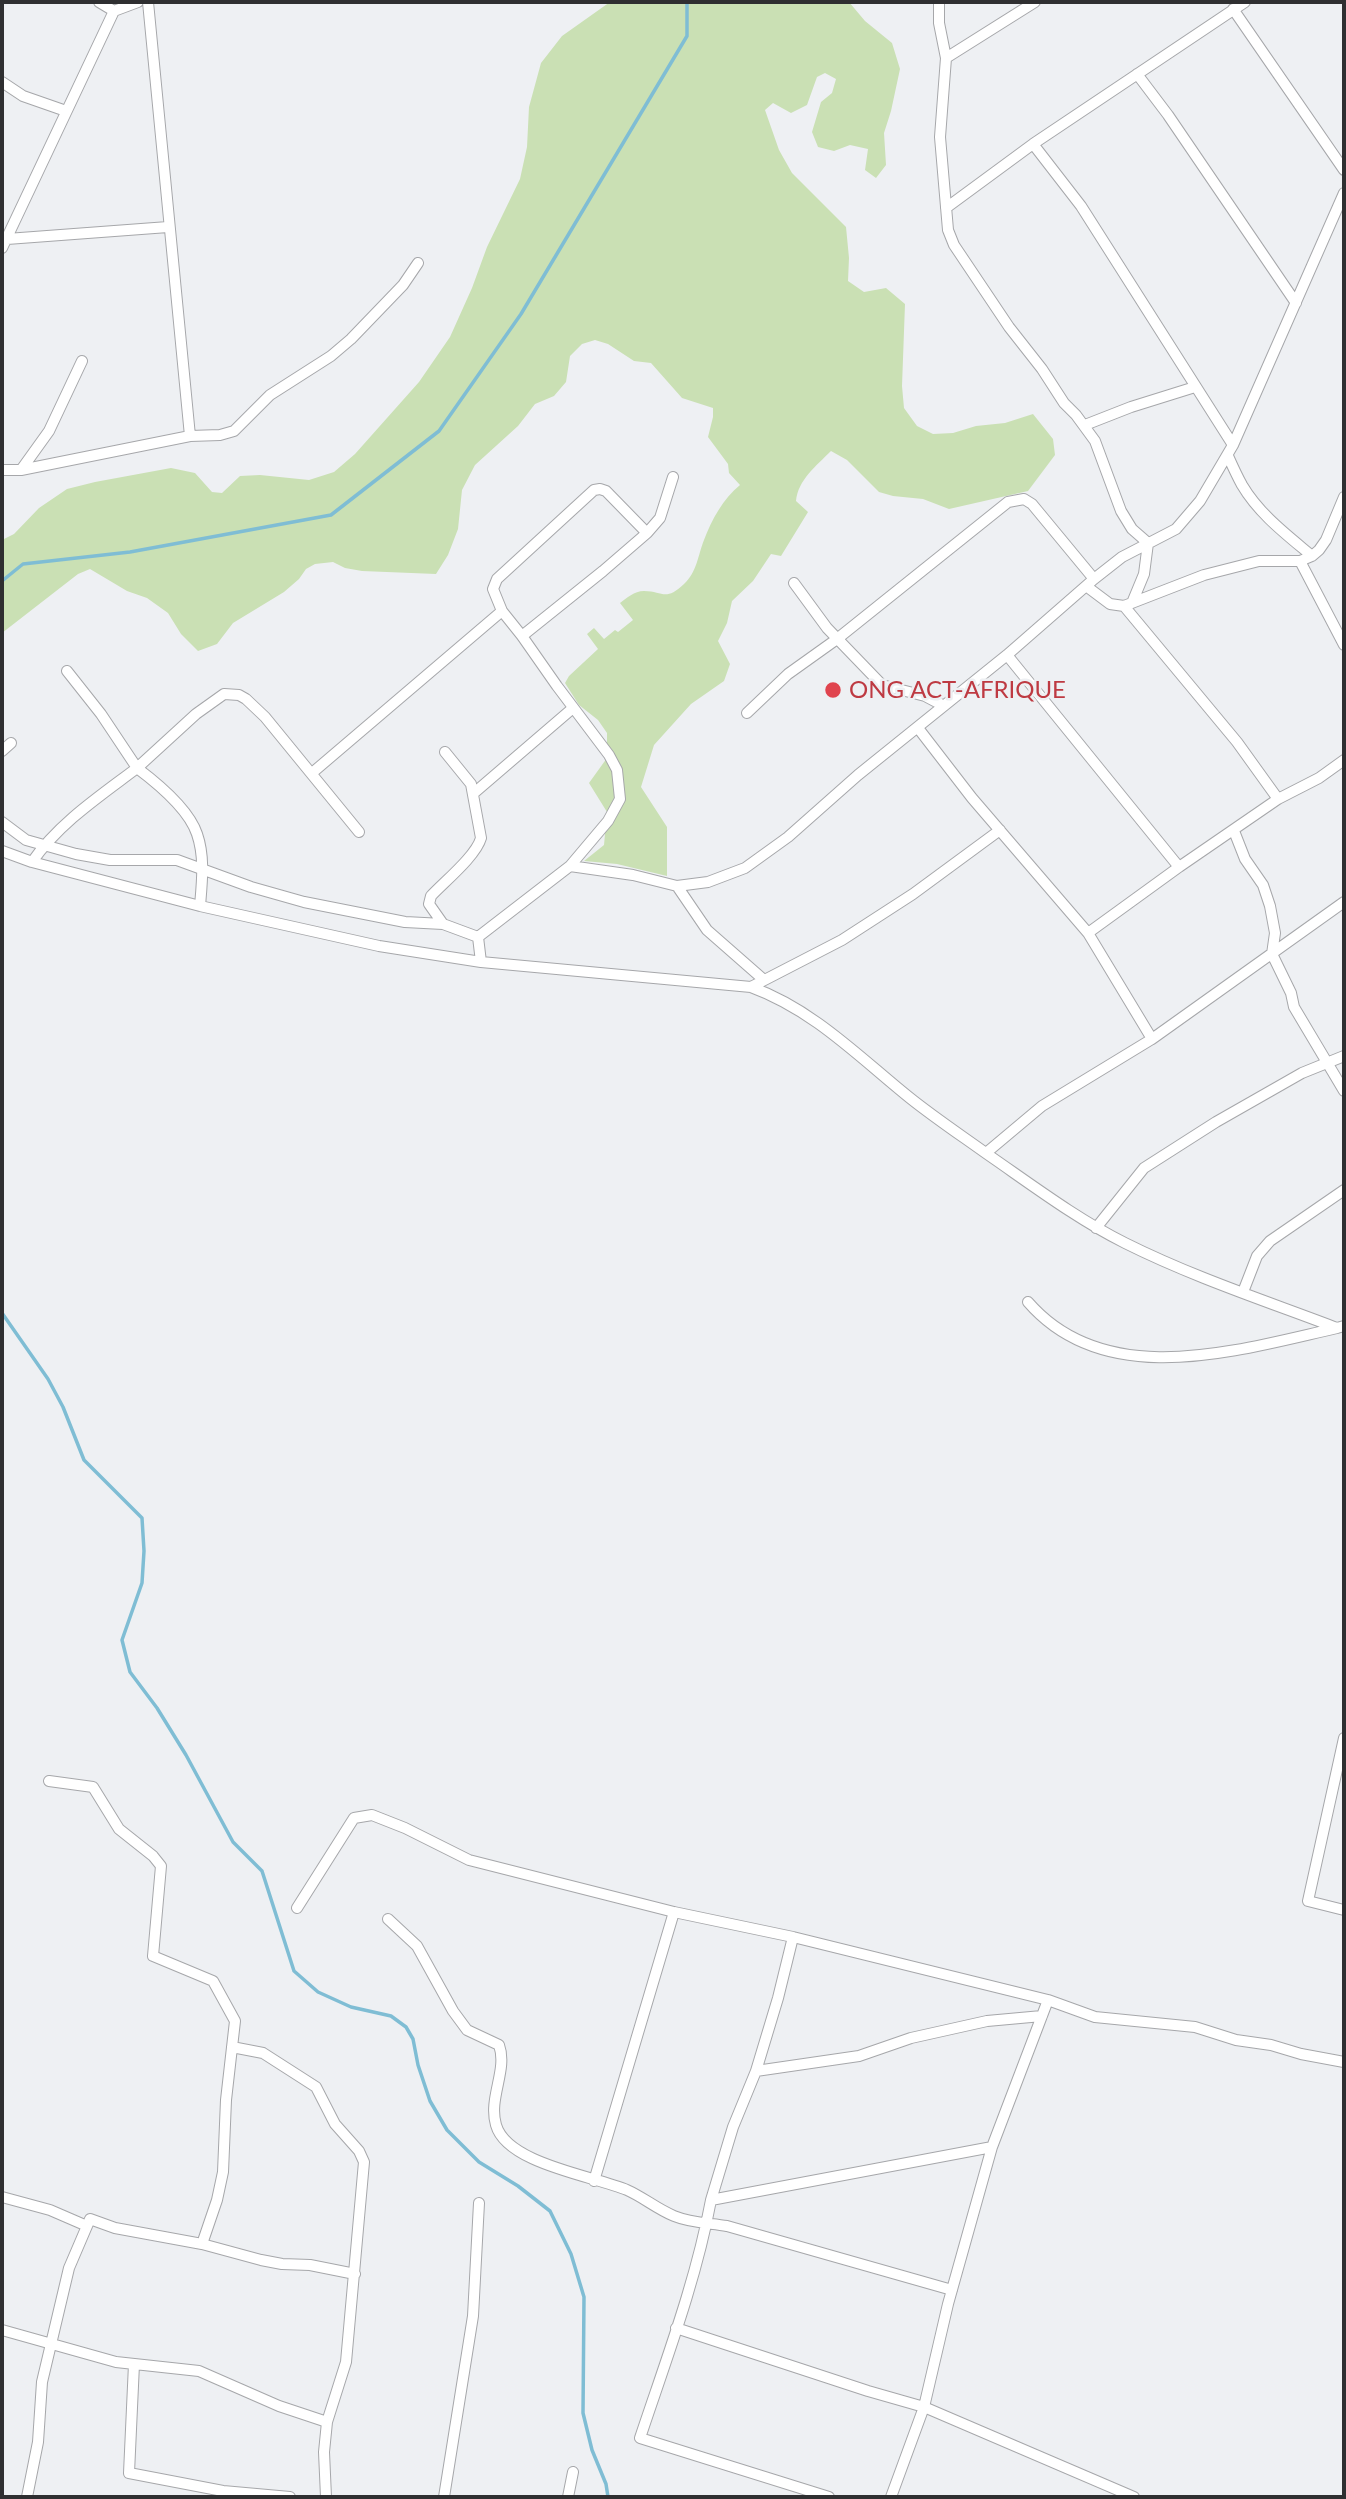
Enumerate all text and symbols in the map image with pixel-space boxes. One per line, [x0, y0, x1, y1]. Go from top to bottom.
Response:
place label: ONG ACT-AFRIQUE [849, 676, 1066, 704]
marker: ONG ACT-AFRIQUE [823, 680, 843, 700]

